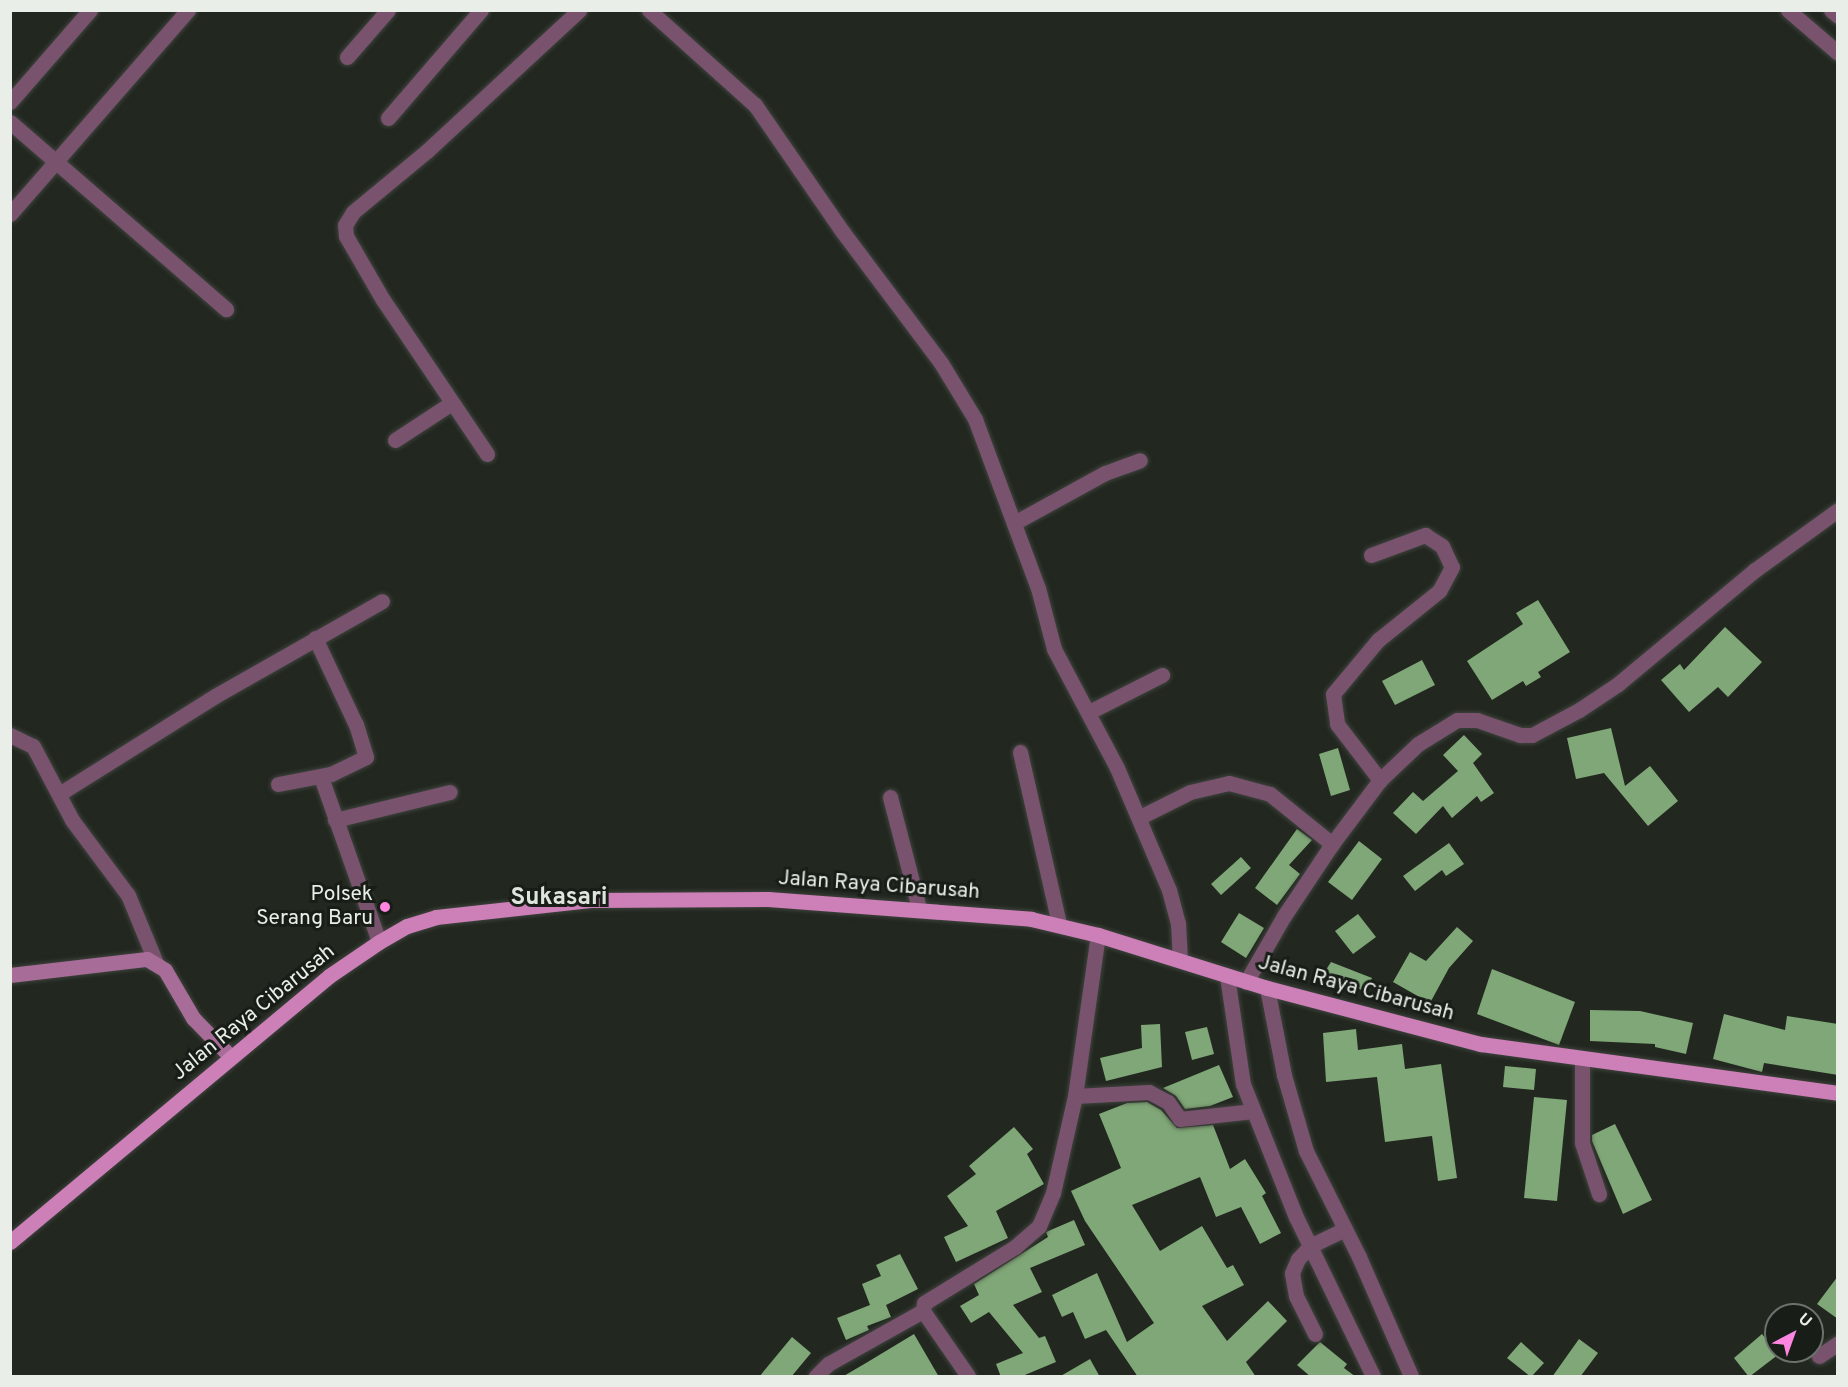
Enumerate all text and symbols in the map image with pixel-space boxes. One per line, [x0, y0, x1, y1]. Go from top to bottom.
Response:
street label: Jalan Raya Cibarusah [777, 866, 981, 906]
place label: Polsek Serang Baru [256, 882, 373, 932]
district label: Sukasari [510, 885, 608, 913]
marker: Polsek Serang Baru [378, 900, 392, 914]
street label: Jalan Raya Cibarusah [168, 940, 340, 1086]
street label: Jalan Raya Cibarusah [1255, 951, 1457, 1027]
north arrow [1764, 1303, 1824, 1363]
text: U [1794, 1310, 1815, 1332]

